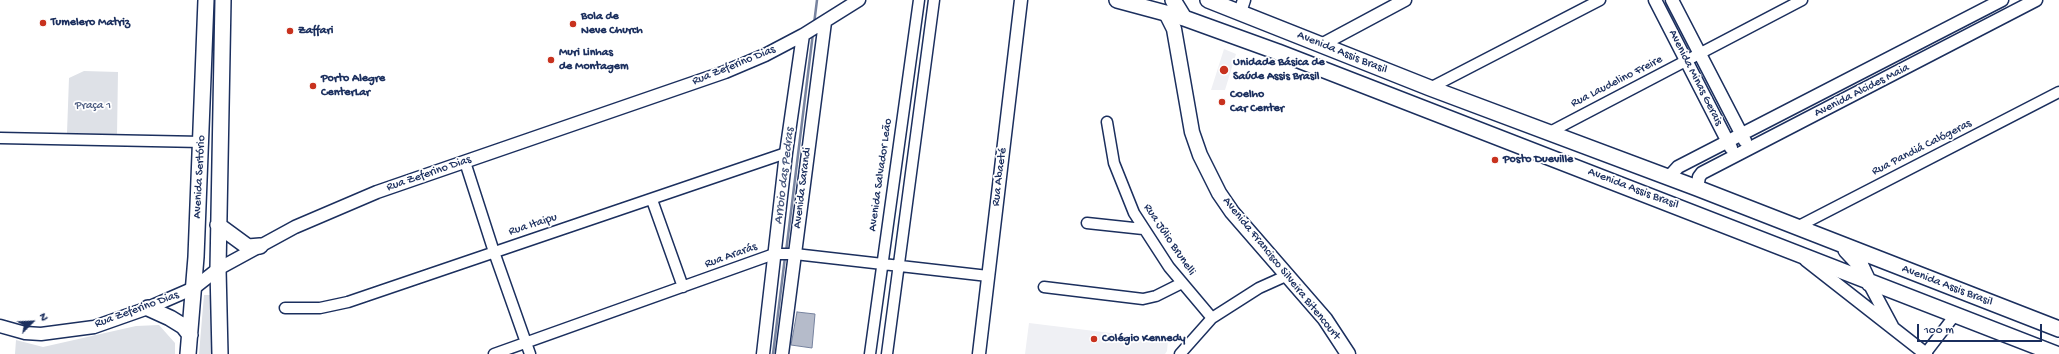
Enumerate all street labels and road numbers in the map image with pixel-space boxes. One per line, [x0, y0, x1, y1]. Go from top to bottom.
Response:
street label: Avenida Assis Brasil [1295, 28, 1389, 78]
street label: Avenida Minas Gerais [1665, 28, 1725, 128]
street label: Rua Zeferino Dias [690, 43, 778, 89]
street label: Rua Laudelino Freire [1569, 53, 1665, 111]
street label: Avenida Alcides Maia [1812, 61, 1912, 121]
street label: Rua Pandiá Calógeras [1870, 117, 1974, 179]
street label: Avenida Salvador Leão [866, 118, 896, 232]
street label: Avenida Sertório [191, 135, 209, 219]
street label: Avenida Sarandi [791, 146, 815, 230]
street label: Rua Abaeté [989, 147, 1011, 207]
street label: Rua Zeferino Dias [385, 153, 473, 195]
street label: Avenida Assis Brasil [1586, 165, 1680, 213]
street label: Avenida Francisco Silveira Bitencourt [1219, 195, 1343, 343]
street label: Rua Júlio Brunelli [1140, 201, 1198, 279]
street label: Rua Itaipu [507, 210, 559, 240]
street label: Rua Ararás [703, 240, 759, 272]
street label: Avenida Assis Brasil [1900, 262, 1994, 310]
street label: Rua Zeferino Dias [93, 288, 181, 332]

